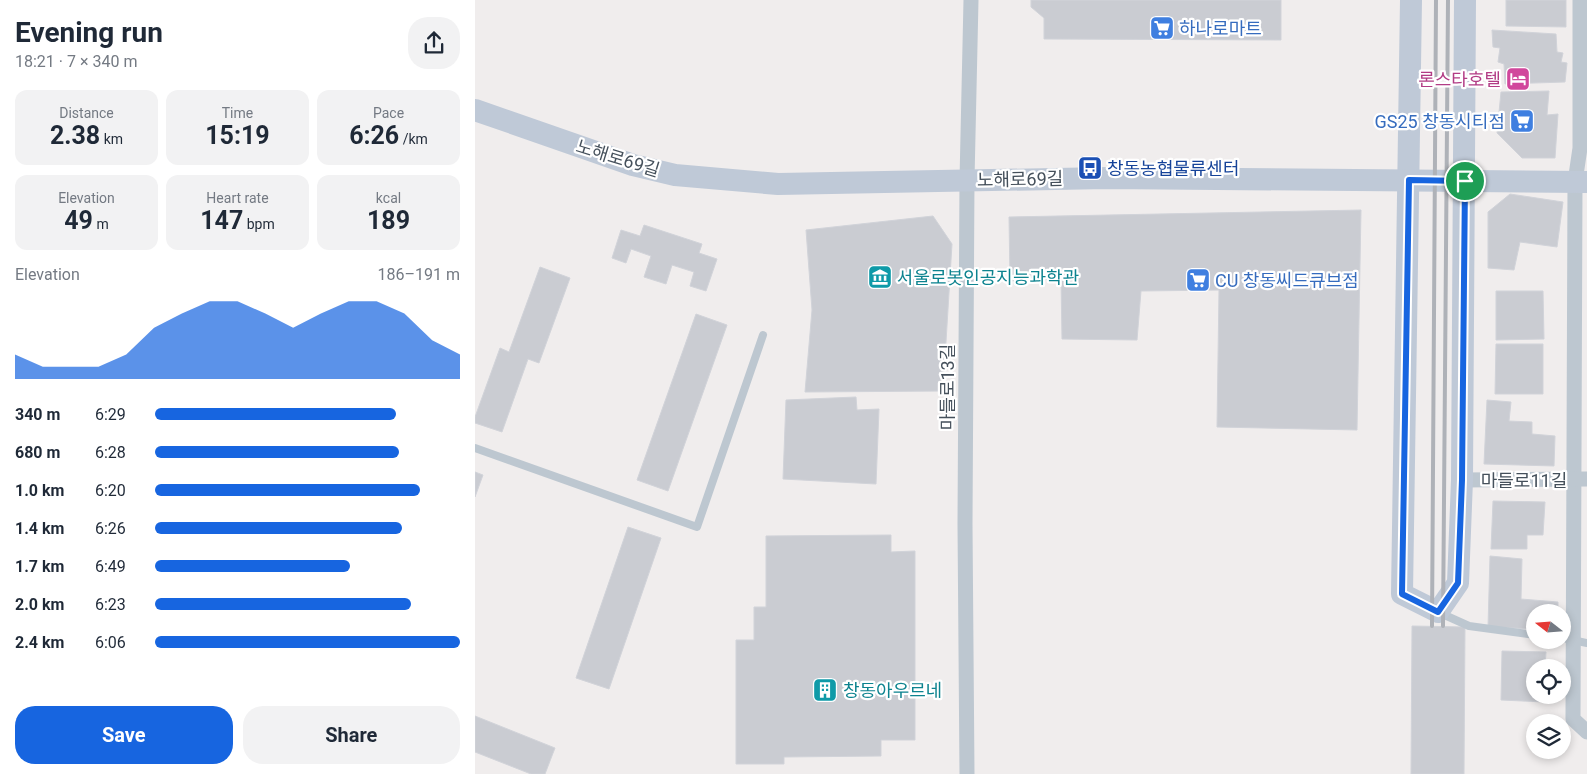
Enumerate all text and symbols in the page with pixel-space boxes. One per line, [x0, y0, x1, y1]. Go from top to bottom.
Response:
supermarket icon: 하나로마트 [1149, 15, 1175, 41]
text: Evening run [15, 16, 163, 49]
button: share [408, 17, 460, 69]
place label: 하나로마트 [1179, 18, 1262, 39]
text: 18:21 · 7 × 340 m [15, 52, 137, 71]
hotel icon: 론스타호텔 [1505, 66, 1531, 92]
place label: 론스타호텔 [1418, 69, 1501, 90]
text: Distance [59, 105, 114, 121]
text: Time [222, 105, 253, 121]
text: Pace [373, 105, 404, 121]
supermarket icon: GS25 창동시티점 [1509, 108, 1535, 134]
place label: GS25 창동시티점 [1375, 111, 1505, 132]
text: 2.38 [50, 121, 100, 150]
text: 15:19 [205, 121, 270, 150]
text: 6:26 [349, 121, 399, 150]
text: km [100, 131, 123, 147]
text: /km [399, 131, 428, 147]
street label: 노해로69길 [574, 135, 662, 181]
bus stop icon: 창동농협물류센터 [1077, 155, 1103, 181]
place label: 창동농협물류센터 [1107, 158, 1239, 179]
pin [1444, 160, 1486, 202]
icon: arrive [1451, 167, 1479, 195]
street label: 노해로69길 [977, 168, 1063, 190]
text: Elevation [58, 190, 115, 206]
text: Heart rate [206, 190, 269, 206]
text: kcal [376, 190, 401, 206]
text: 49 [64, 206, 93, 235]
text: 147 [200, 206, 243, 235]
text: 189 [367, 206, 410, 235]
text: m [93, 216, 109, 232]
text: bpm [243, 216, 275, 232]
museum icon: 서울로봇인공지능과학관 [867, 264, 893, 290]
text: Elevation [15, 265, 80, 284]
text: 186–191 m [378, 265, 460, 284]
place label: 서울로봇인공지능과학관 [897, 267, 1080, 288]
supermarket icon: CU 창동씨드큐브점 [1185, 267, 1211, 293]
place label: CU 창동씨드큐브점 [1215, 270, 1359, 291]
street label: 마들로13길 [937, 344, 958, 430]
text: 340 m [15, 405, 60, 424]
text: 6:29 [95, 405, 126, 424]
text: 680 m [15, 443, 60, 462]
text: 6:28 [95, 443, 126, 462]
street label: 마들로11길 [1481, 470, 1567, 491]
text: 1.0 km [15, 481, 64, 500]
text: 6:20 [95, 481, 126, 500]
text: 1.4 km [15, 519, 64, 538]
text: 6:26 [95, 519, 126, 538]
text: 1.7 km [15, 557, 64, 576]
text: 6:49 [95, 557, 126, 576]
text: 2.0 km [15, 595, 64, 614]
text: 6:23 [95, 595, 126, 614]
north arrow [1526, 604, 1571, 649]
map controls [1526, 604, 1571, 759]
text: 2.4 km [15, 633, 64, 652]
text: 6:06 [95, 633, 126, 652]
button: locate [1526, 659, 1571, 704]
building icon: 창동아우르네 [812, 677, 838, 703]
place label: 창동아우르네 [843, 680, 942, 701]
button: Save [15, 706, 233, 764]
button: Share [243, 706, 460, 764]
button: layers [1526, 714, 1571, 759]

